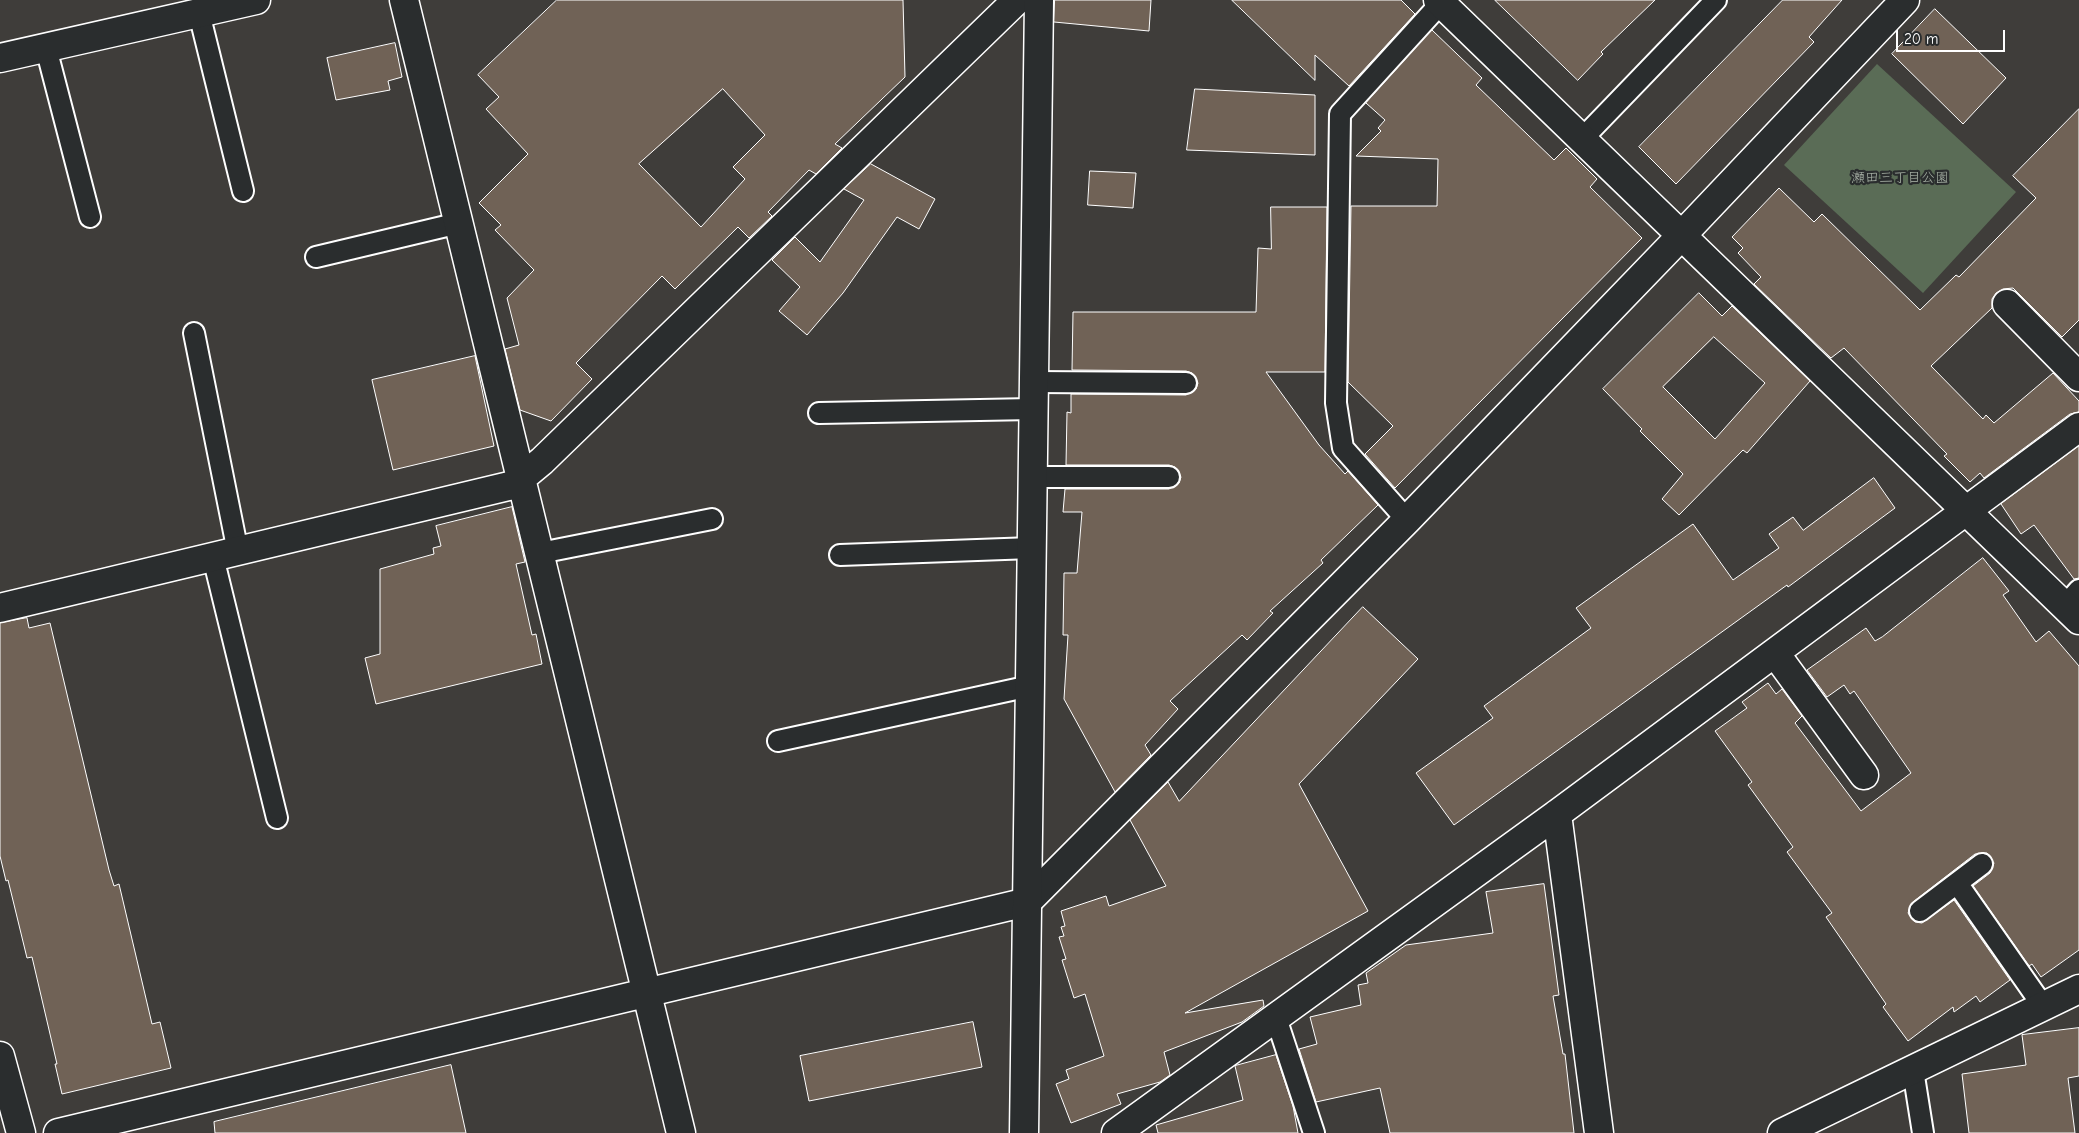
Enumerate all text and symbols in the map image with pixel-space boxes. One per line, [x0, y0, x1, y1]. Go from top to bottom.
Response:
scale bar [1899, 20, 2008, 52]
text: 20 m [1904, 30, 1938, 48]
park label: 瀬田三丁目公園 [1851, 170, 1949, 186]

